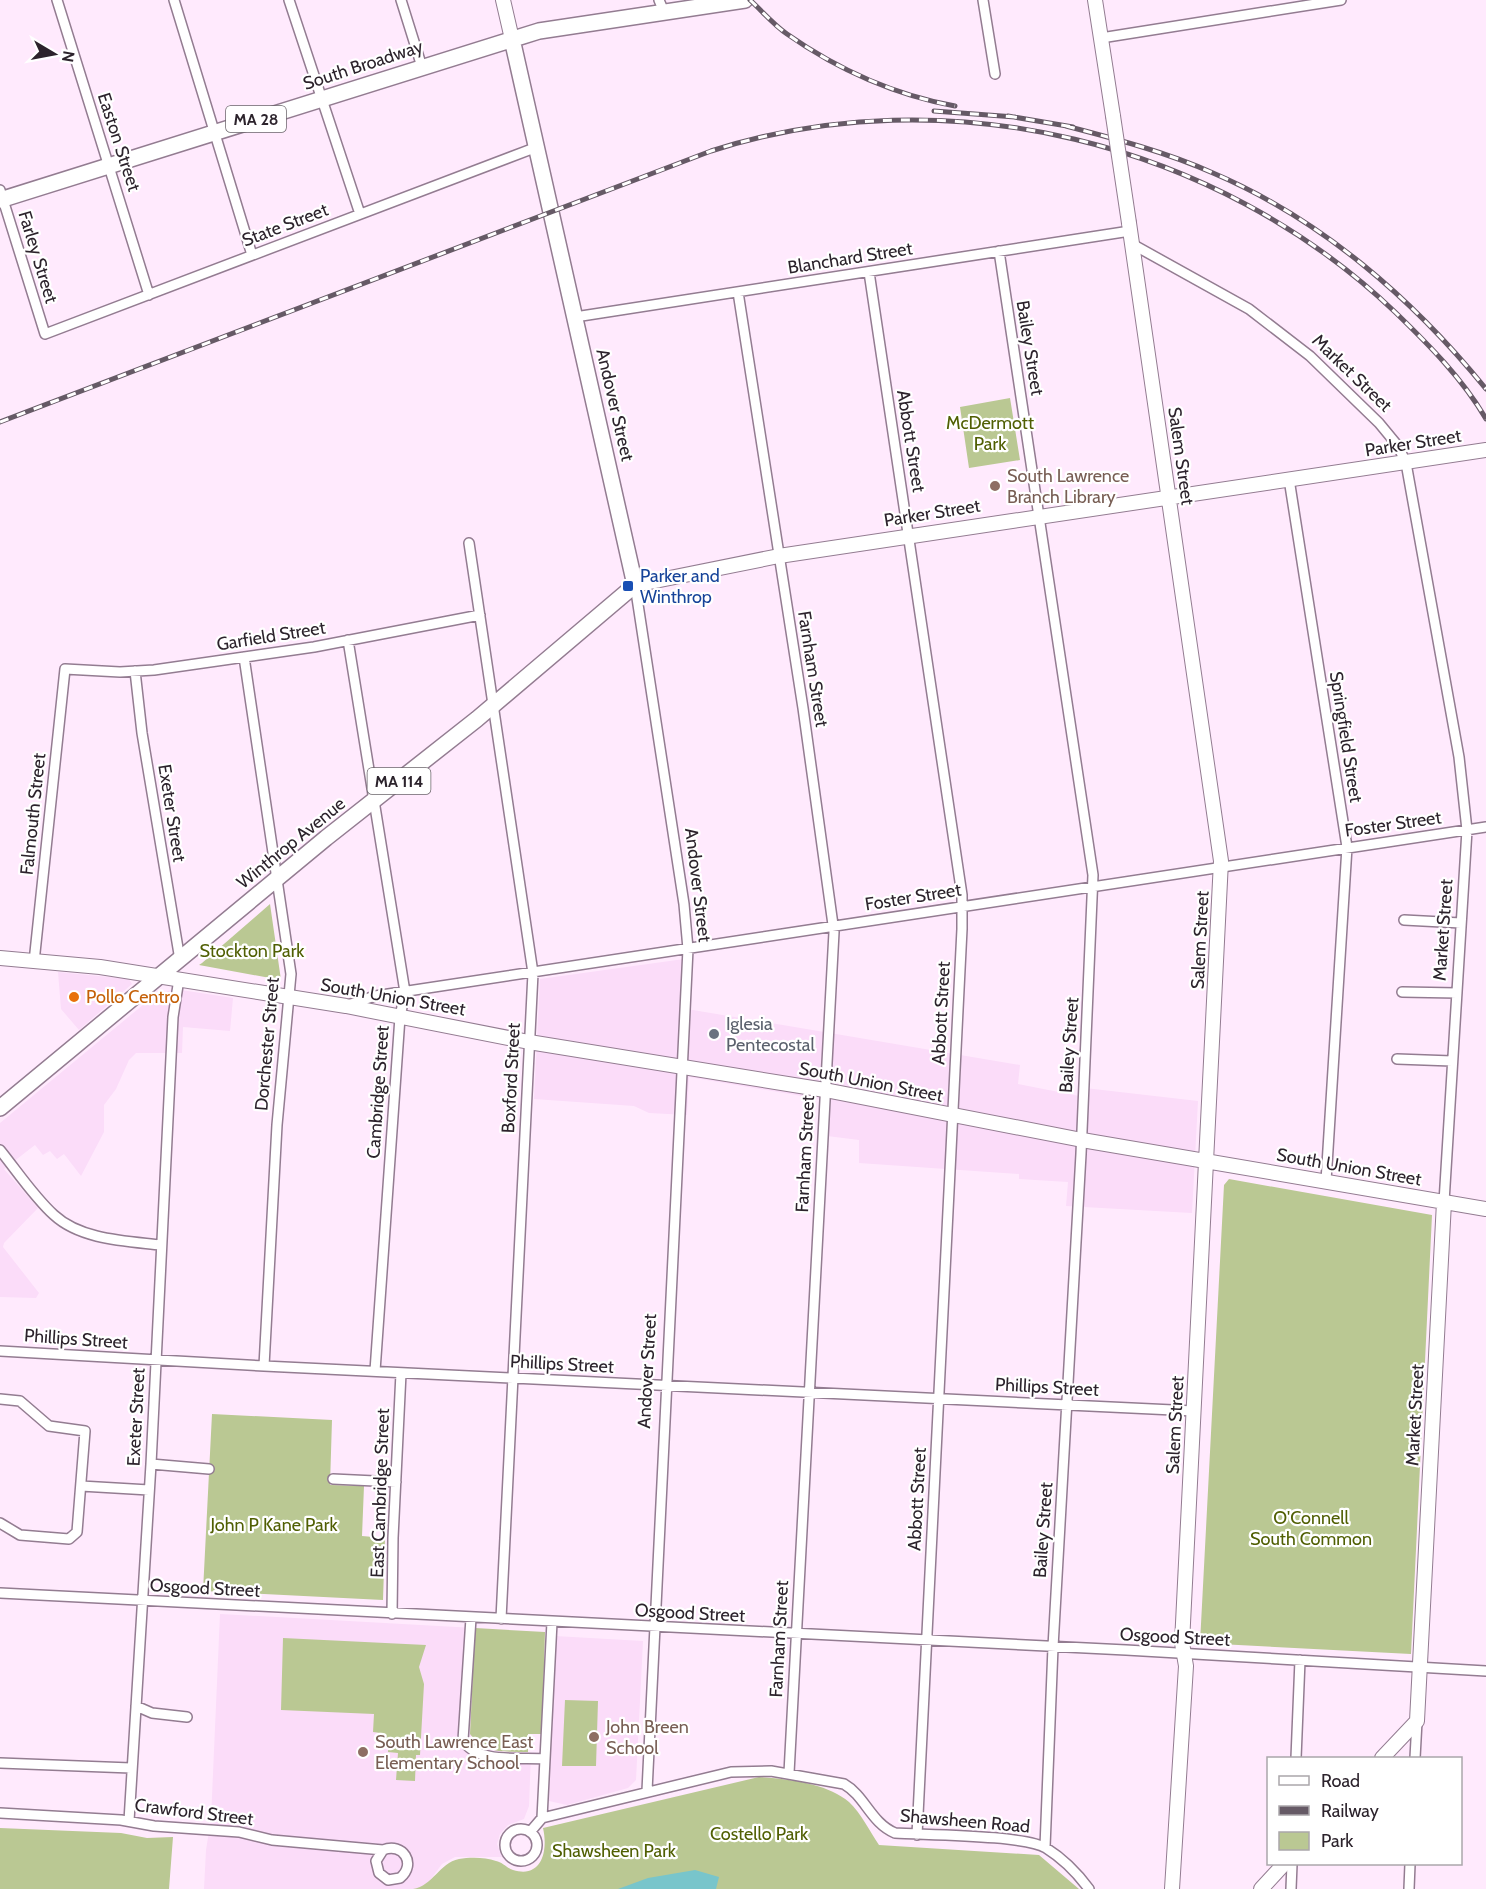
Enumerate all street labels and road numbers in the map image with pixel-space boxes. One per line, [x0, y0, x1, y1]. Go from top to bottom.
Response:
street label: South Broadway [300, 35, 426, 95]
street label: Easton Street [93, 90, 145, 194]
road number: MA 28 [226, 106, 286, 132]
street label: State Street [239, 199, 331, 251]
street label: Farley Street [14, 208, 62, 306]
street label: Blanchard Street [786, 237, 914, 279]
street label: Bailey Street [1012, 299, 1048, 397]
street label: Market Street [1308, 330, 1396, 416]
street label: Andover Street [591, 347, 639, 463]
street label: Abbott Street [892, 388, 930, 494]
street label: Salem Street [1163, 406, 1199, 506]
street label: Parker Street [1363, 425, 1463, 461]
street label: Parker Street [882, 495, 982, 531]
street label: Farnham Street [793, 609, 833, 729]
street label: Garfield Street [215, 617, 327, 655]
street label: Springfield Street [1325, 670, 1367, 804]
street label: Falmouth Street [16, 752, 50, 876]
street label: Exeter Street [153, 763, 191, 863]
road number: MA 114 [368, 768, 430, 794]
street label: Winthrop Avenue [232, 793, 350, 893]
street label: Foster Street [1343, 806, 1443, 842]
street label: Andover Street [680, 827, 716, 943]
street label: Market Street [1428, 878, 1458, 982]
street label: Foster Street [863, 879, 963, 915]
street label: Salem Street [1186, 890, 1214, 990]
street label: Abbott Street [927, 961, 955, 1065]
street label: South Union Street [319, 973, 467, 1021]
street label: Dorchester Street [250, 976, 284, 1112]
street label: Bailey Street [1055, 996, 1083, 1094]
street label: Boxford Street [497, 1022, 525, 1134]
street label: Cambridge Street [362, 1025, 394, 1159]
street label: South Union Street [797, 1057, 945, 1107]
street label: Farnham Street [791, 1095, 819, 1213]
street label: South Union Street [1275, 1143, 1423, 1191]
street label: Andover Street [633, 1313, 661, 1429]
street label: Phillips Street [23, 1324, 129, 1354]
street label: Phillips Street [510, 1350, 614, 1378]
street label: Market Street [1401, 1363, 1429, 1467]
street label: Exeter Street [122, 1367, 150, 1467]
street label: Phillips Street [995, 1373, 1099, 1401]
street label: Salem Street [1161, 1375, 1189, 1475]
street label: East Cambridge Street [366, 1408, 394, 1578]
street label: Abbott Street [903, 1447, 931, 1551]
street label: Bailey Street [1029, 1481, 1057, 1579]
street label: Osgood Street [149, 1574, 261, 1602]
street label: Farnham Street [765, 1580, 793, 1698]
street label: Osgood Street [634, 1599, 746, 1627]
street label: Osgood Street [1119, 1623, 1231, 1651]
street label: Crawford Street [133, 1794, 255, 1830]
street label: Shawsheen Road [899, 1804, 1031, 1838]

